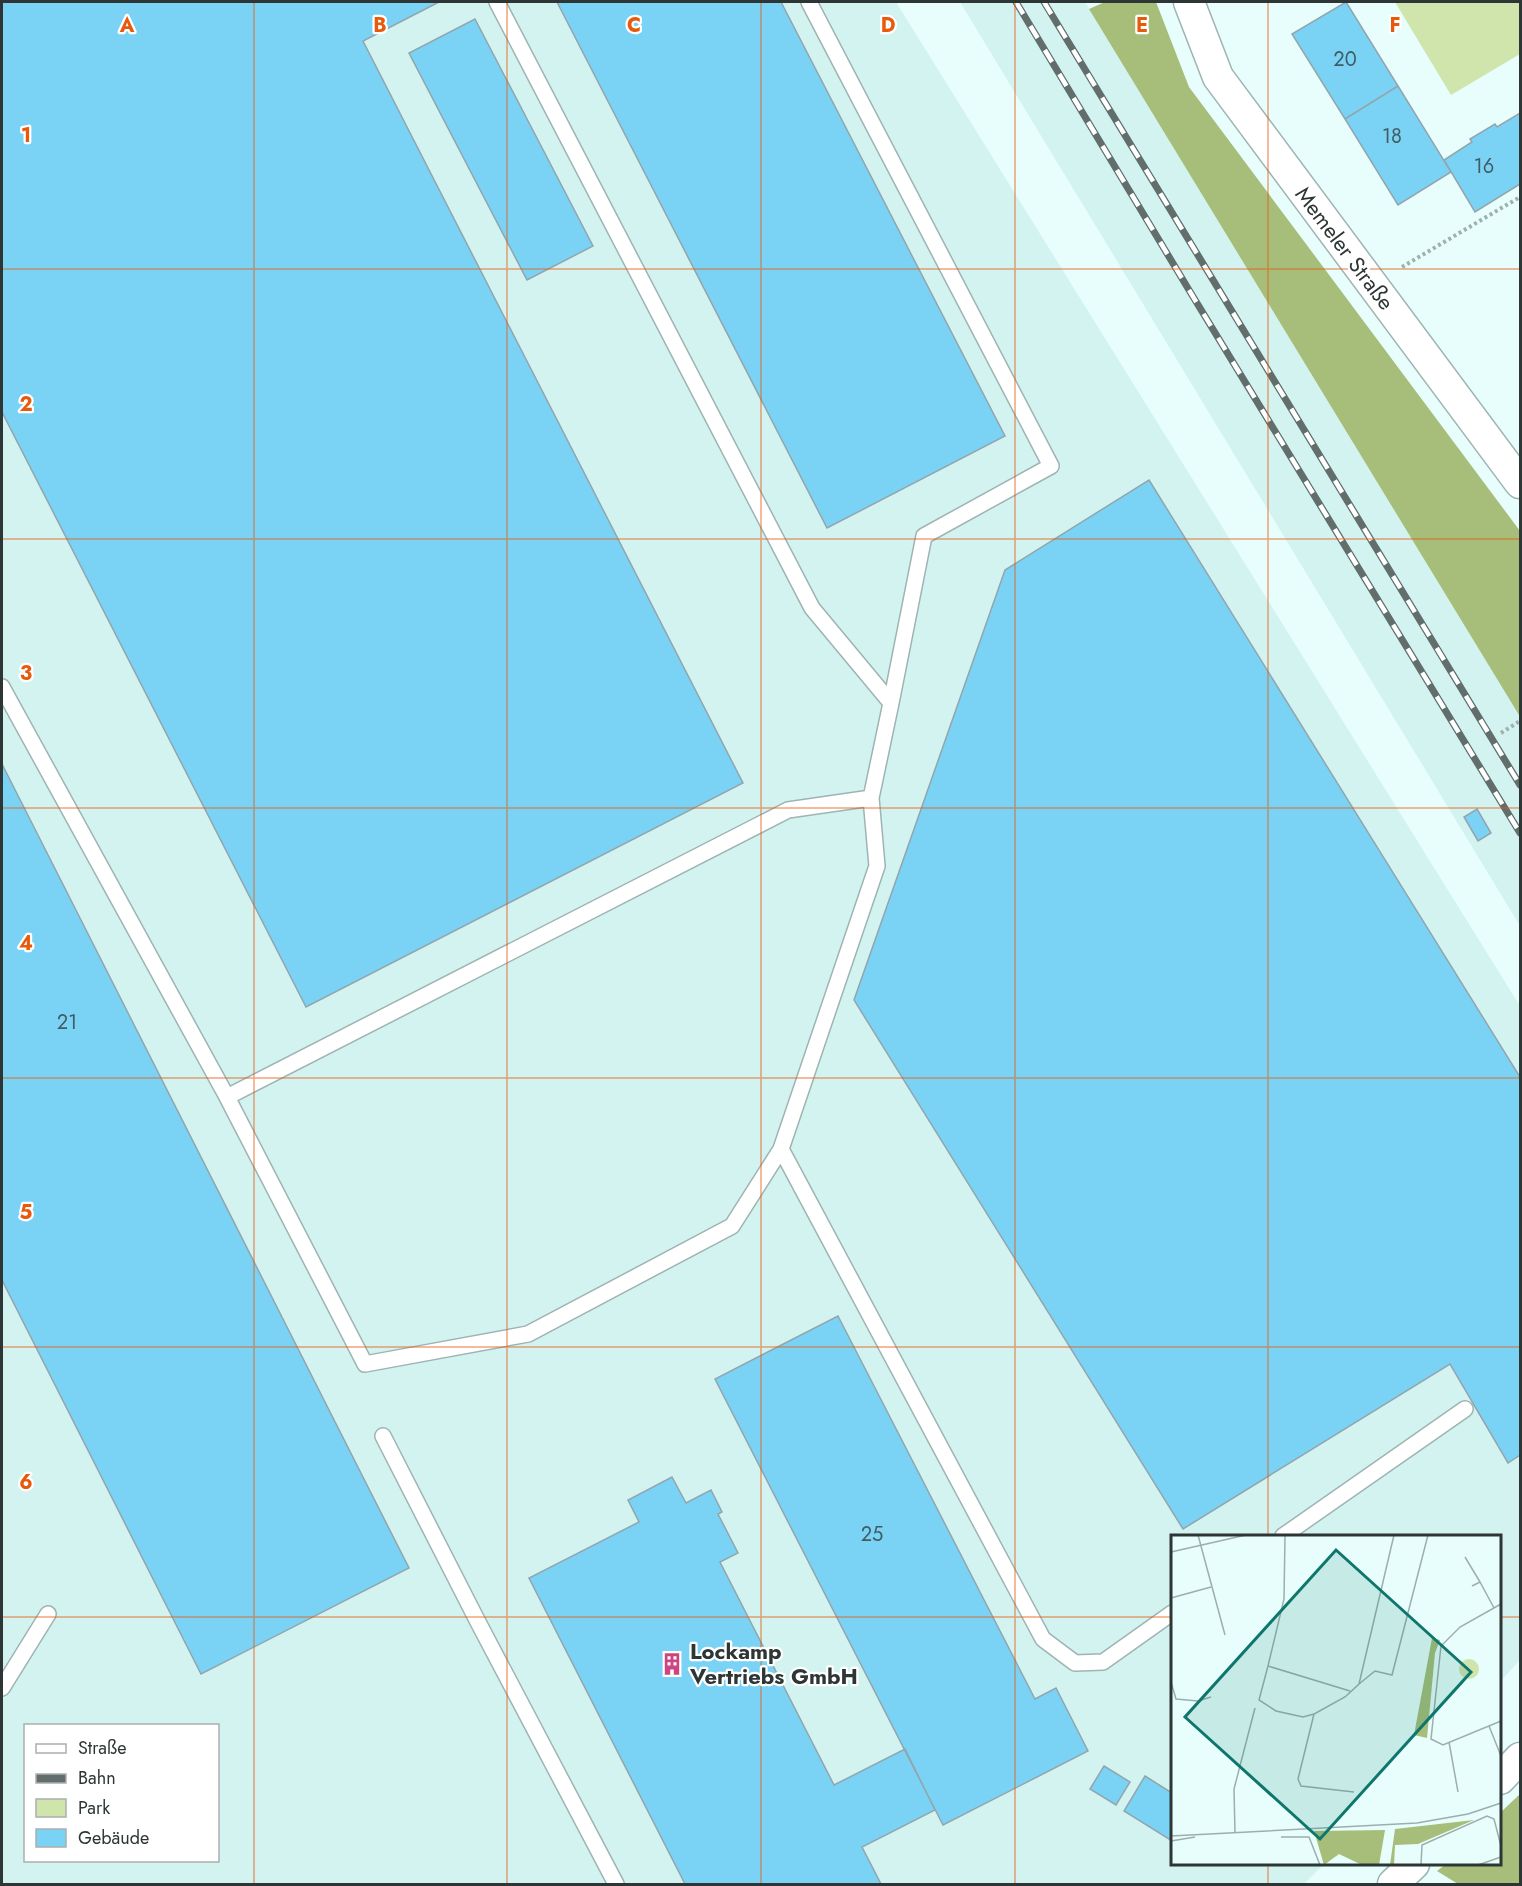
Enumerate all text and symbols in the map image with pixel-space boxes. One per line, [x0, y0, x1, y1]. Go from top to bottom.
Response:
text: A [119, 11, 135, 40]
text: B [373, 11, 387, 40]
text: C [627, 11, 641, 40]
text: D [881, 11, 895, 40]
text: E [1136, 11, 1148, 40]
text: F [1389, 11, 1401, 40]
house number: 20 [1333, 45, 1357, 74]
text: 1 [21, 121, 31, 150]
house number: 18 [1382, 122, 1402, 151]
house number: 16 [1474, 152, 1494, 181]
street label: Memeler Straße [1288, 180, 1402, 316]
text: 2 [19, 390, 33, 419]
text: 3 [20, 659, 32, 688]
text: 4 [19, 929, 33, 958]
house number: 21 [57, 1008, 77, 1037]
text: 5 [20, 1198, 33, 1227]
text: 6 [19, 1468, 33, 1497]
house number: 25 [861, 1520, 883, 1549]
inset map [1171, 1535, 1501, 1865]
place label: Lockamp Vertriebs GmbH [689, 1635, 858, 1692]
building icon: Lockamp Vertriebs GmbH [659, 1651, 685, 1677]
legend [24, 1724, 219, 1862]
text: Straße [78, 1735, 126, 1761]
text: Bahn [78, 1765, 116, 1791]
text: Park [78, 1795, 110, 1821]
text: Gebäude [78, 1825, 149, 1851]

